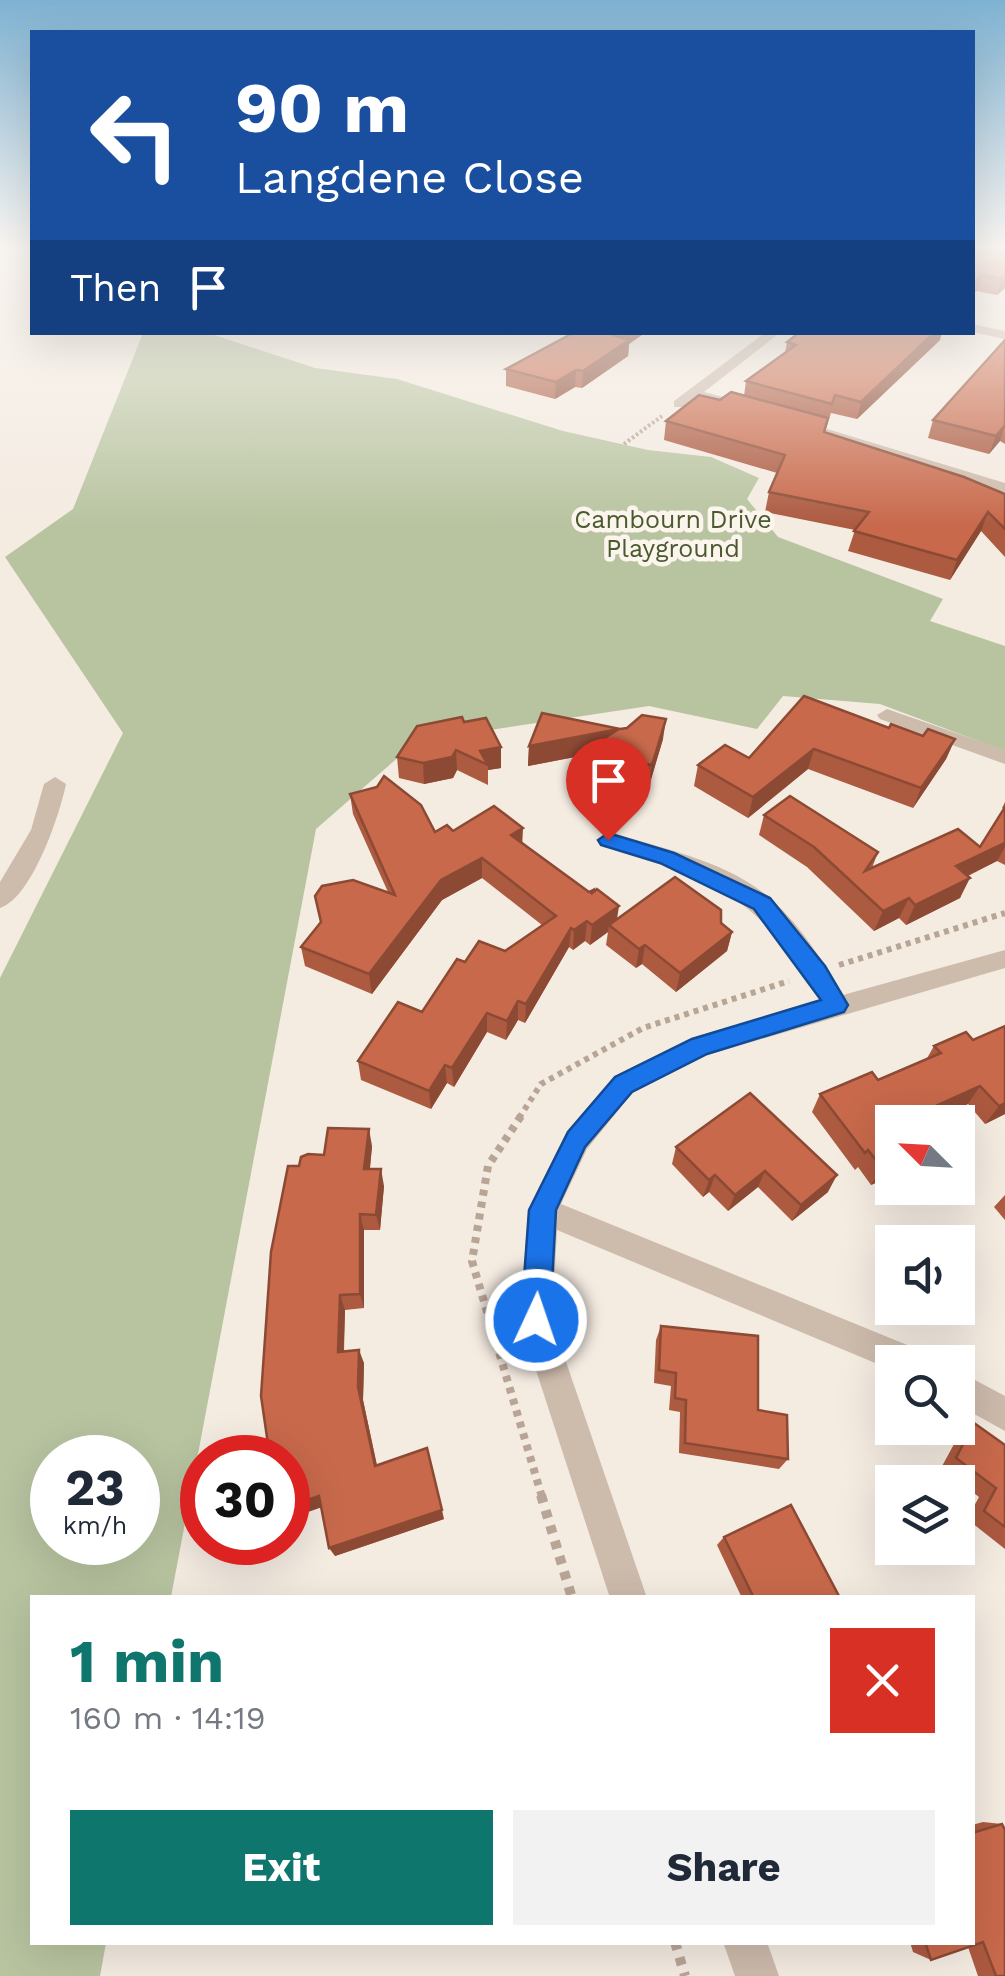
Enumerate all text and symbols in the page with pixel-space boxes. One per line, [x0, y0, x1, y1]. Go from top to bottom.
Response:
text: 90 m [235, 67, 409, 149]
icon: left [70, 70, 200, 200]
text: Langdene Close [235, 151, 584, 204]
icon: arrive [181, 260, 236, 315]
text: Then [70, 266, 161, 310]
park label: Cambourn Drive Playground [574, 505, 772, 563]
pin [566, 738, 651, 841]
icon: arrive [581, 753, 636, 808]
north arrow [875, 1105, 975, 1205]
map controls [875, 1105, 975, 1565]
button: sound [875, 1225, 975, 1325]
position arrow [484, 1268, 588, 1372]
button: search [875, 1345, 975, 1445]
speed limit sign: 30 [180, 1435, 310, 1565]
text: 23 [65, 1458, 125, 1517]
button: layers [875, 1465, 975, 1565]
text: km/h [63, 1511, 127, 1540]
text: 1 min [70, 1626, 224, 1697]
button: close [830, 1628, 935, 1733]
text: 160 m · 14:19 [70, 1699, 265, 1737]
button: Exit [70, 1810, 493, 1925]
button: Share [513, 1810, 935, 1925]

